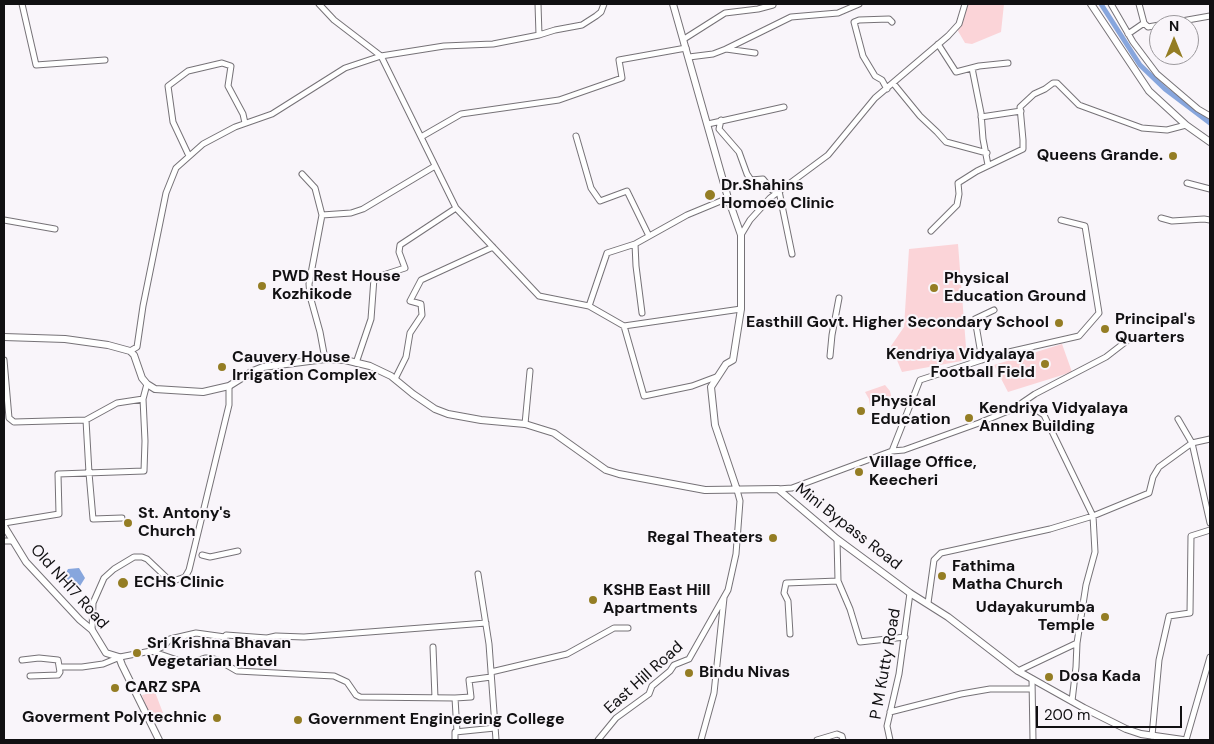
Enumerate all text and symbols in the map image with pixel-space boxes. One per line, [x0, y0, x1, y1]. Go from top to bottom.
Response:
north arrow [1149, 15, 1199, 65]
text: N [1169, 17, 1179, 35]
place label: Queens Grande. [1037, 146, 1163, 166]
marker: Queens Grande. [1167, 150, 1179, 162]
place label: Dr.Shahins Homoeo Clinic [721, 176, 835, 214]
marker: Dr.Shahins Homoeo Clinic [703, 188, 717, 202]
place label: PWD Rest House Kozhikode [272, 267, 401, 305]
place label: Physical Education Ground [944, 269, 1086, 307]
marker: PWD Rest House Kozhikode [256, 280, 268, 292]
marker: Physical Education Ground [928, 282, 940, 294]
place label: Principal's Quarters [1115, 310, 1196, 348]
place label: Easthill Govt. Higher Secondary School [746, 313, 1049, 333]
marker: Easthill Govt. Higher Secondary School [1053, 317, 1065, 329]
marker: Principal's Quarters [1099, 323, 1111, 335]
place label: Kendriya Vidyalaya Football Field [886, 345, 1035, 383]
place label: Cauvery House Irrigation Complex [232, 348, 377, 386]
marker: Kendriya Vidyalaya Football Field [1039, 358, 1051, 370]
marker: Cauvery House Irrigation Complex [216, 361, 228, 373]
place label: Physical Education [871, 392, 951, 430]
place label: Kendriya Vidyalaya Annex Building [979, 399, 1128, 437]
marker: Physical Education [855, 405, 867, 417]
marker: Kendriya Vidyalaya Annex Building [963, 412, 975, 424]
place label: Village Office, Keecheri [869, 453, 977, 491]
marker: Village Office, Keecheri [853, 466, 865, 478]
street label: Mini Bypass Road [791, 480, 905, 574]
place label: St. Antony's Church [138, 504, 231, 542]
marker: St. Antony's Church [122, 517, 134, 529]
place label: Regal Theaters [647, 528, 763, 548]
marker: Regal Theaters [767, 532, 779, 544]
street label: Old NH17 Road [26, 541, 112, 633]
place label: Fathima Matha Church [952, 557, 1063, 595]
marker: Fathima Matha Church [936, 570, 948, 582]
place label: ECHS Clinic [134, 573, 224, 593]
marker: ECHS Clinic [116, 576, 130, 590]
place label: KSHB East Hill Apartments [603, 581, 711, 619]
marker: KSHB East Hill Apartments [587, 594, 599, 606]
place label: Udayakurumba Temple [976, 598, 1095, 636]
street label: P M Kutty Road [867, 607, 905, 721]
marker: Udayakurumba Temple [1099, 611, 1111, 623]
place label: Sri Krishna Bhavan Vegetarian Hotel [147, 634, 291, 672]
street label: East Hill Road [601, 638, 687, 718]
marker: Sri Krishna Bhavan Vegetarian Hotel [131, 647, 143, 659]
place label: Bindu Nivas [699, 663, 790, 683]
marker: Bindu Nivas [683, 667, 695, 679]
place label: Dosa Kada [1059, 667, 1141, 687]
marker: Dosa Kada [1043, 671, 1055, 683]
place label: CARZ SPA [125, 678, 201, 698]
marker: CARZ SPA [109, 682, 121, 694]
scale bar [1039, 696, 1185, 728]
text: 200 m [1044, 705, 1090, 725]
place label: Goverment Polytechnic [22, 708, 207, 728]
place label: Government Engineering College [308, 710, 565, 730]
marker: Goverment Polytechnic [211, 712, 223, 724]
marker: Government Engineering College [292, 714, 304, 726]

